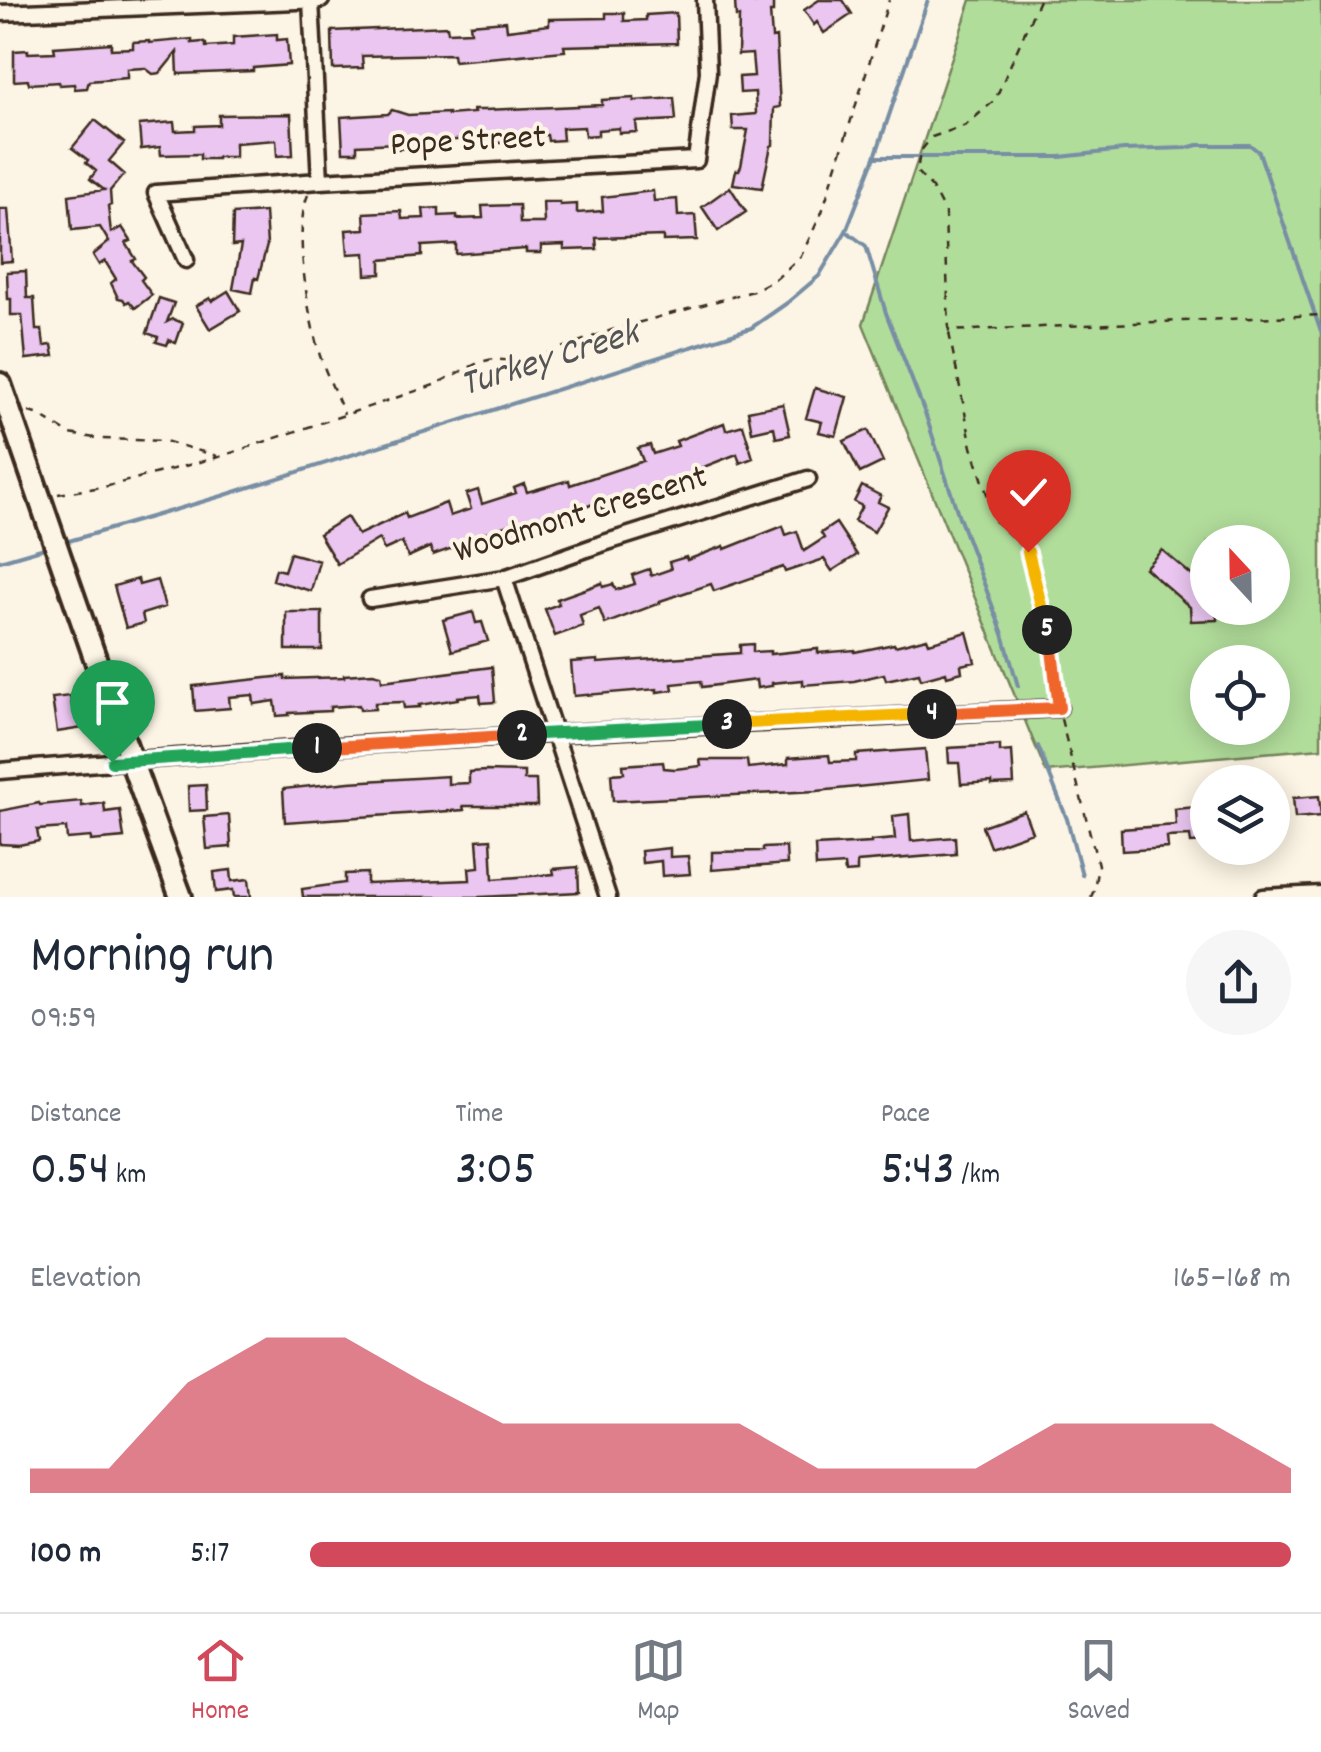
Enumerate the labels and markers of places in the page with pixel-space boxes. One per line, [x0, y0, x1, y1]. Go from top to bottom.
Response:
pin [986, 450, 1071, 553]
pin: 5 [1022, 605, 1072, 655]
pin [70, 660, 155, 763]
pin: 4 [907, 689, 957, 739]
pin: 3 [702, 699, 752, 749]
pin: 2 [497, 710, 547, 760]
pin: 1 [292, 723, 342, 773]

